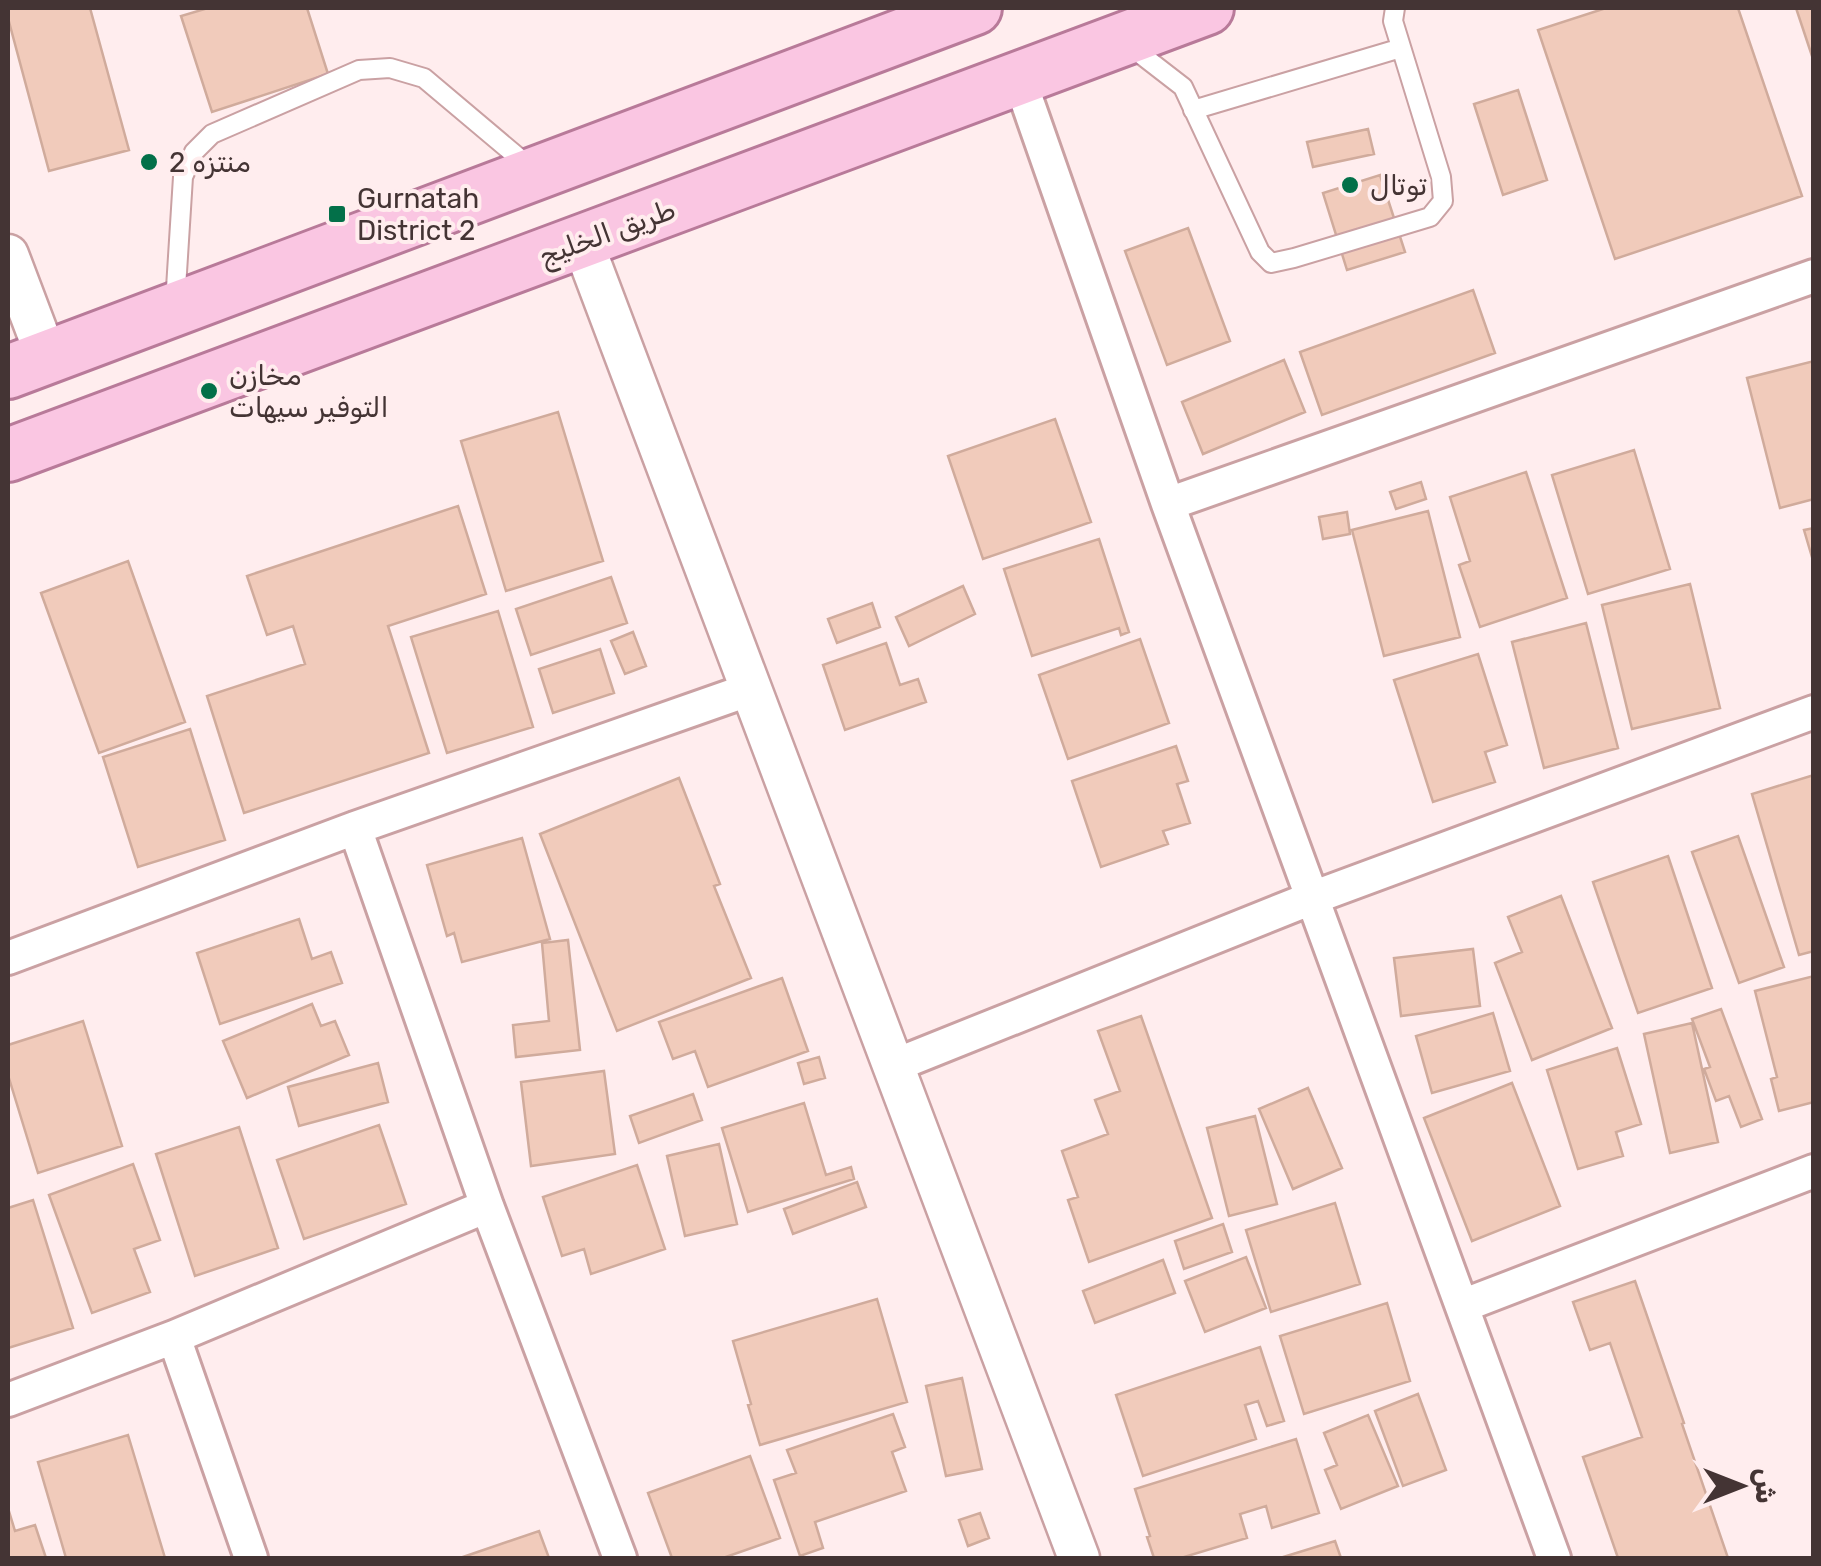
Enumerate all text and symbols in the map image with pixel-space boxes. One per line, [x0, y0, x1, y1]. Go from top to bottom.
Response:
place label: منتزه 2 [169, 146, 251, 179]
marker: منتزه 2 [138, 151, 160, 173]
place label: توتال [1370, 169, 1427, 202]
marker: توتال [1339, 174, 1361, 196]
place label: Gurnatah District 2 [357, 182, 479, 247]
street label: طريق الخليج [534, 193, 681, 275]
marker: Gurnatah District 2 [326, 203, 348, 225]
place label: مخازن التوفير سيهات [229, 359, 389, 424]
marker: مخازن التوفير سيهات [198, 380, 220, 402]
north arrow [1691, 1436, 1791, 1536]
text: ش [1749, 1468, 1782, 1504]

